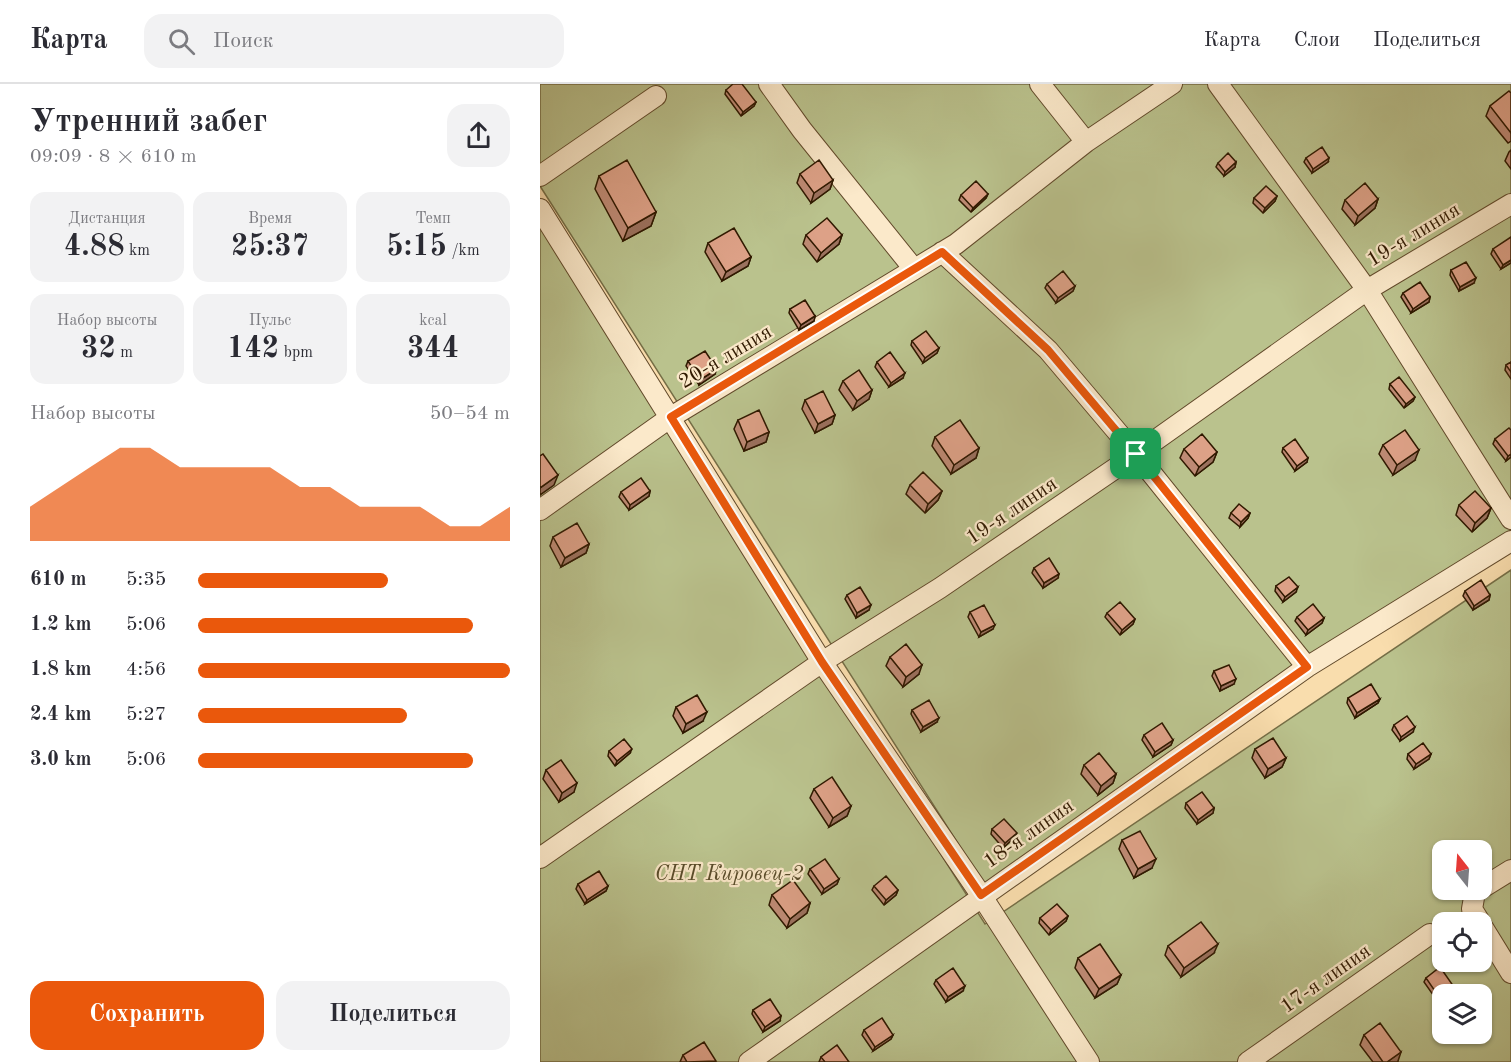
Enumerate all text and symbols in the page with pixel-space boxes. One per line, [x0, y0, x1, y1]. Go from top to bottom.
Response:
search box [144, 14, 564, 68]
icon: search [165, 25, 198, 58]
text: Карта [30, 27, 108, 55]
text: Поиск [213, 30, 274, 52]
text: Карта [1204, 30, 1261, 51]
text: Слои [1294, 30, 1340, 51]
text: Поделиться [1373, 30, 1481, 51]
button: share [447, 104, 510, 167]
text: Утренний забег [30, 106, 267, 139]
text: 09:09 · 8 × 610 m [30, 147, 197, 167]
street label: 19-я линия [1364, 199, 1464, 271]
text: Дистанция [68, 211, 146, 227]
text: Время [248, 211, 292, 227]
text: Темп [415, 211, 451, 227]
text: 4.88 [64, 232, 125, 262]
text: 25:37 [231, 232, 309, 262]
text: 5:15 [386, 232, 447, 262]
text: km [125, 243, 150, 259]
text: /km [447, 243, 480, 259]
text: Набор высоты [57, 313, 157, 329]
text: Пульс [249, 313, 291, 329]
text: kcal [419, 313, 447, 329]
street label: 20-я линия [676, 321, 776, 393]
text: 32 [81, 334, 116, 364]
text: 142 [227, 334, 279, 364]
text: 344 [407, 334, 459, 364]
text: m [116, 345, 133, 361]
text: bpm [279, 345, 313, 361]
text: Набор высоты [30, 404, 156, 424]
text: 50–54 m [430, 404, 510, 424]
pin [1110, 428, 1161, 479]
icon: arrive [1119, 437, 1152, 470]
street label: 19-я линия [963, 473, 1061, 549]
text: 610 m [30, 570, 86, 590]
text: 5:35 [126, 570, 166, 590]
text: 1.2 km [30, 615, 92, 635]
text: 5:06 [126, 615, 166, 635]
text: 1.8 km [30, 660, 92, 680]
text: 4:56 [126, 660, 166, 680]
text: 2.4 km [30, 705, 92, 725]
text: 5:27 [126, 705, 166, 725]
text: 3.0 km [30, 750, 92, 770]
text: 5:06 [126, 750, 166, 770]
street label: 18-я линия [980, 796, 1078, 873]
north arrow [1432, 840, 1492, 900]
map controls [1432, 840, 1492, 1044]
park label: СНТ Кировец-2 [655, 864, 803, 885]
button: locate [1432, 912, 1492, 972]
street label: 17-я линия [1277, 941, 1375, 1018]
button: Сохранить [30, 981, 264, 1050]
button: Поделиться [276, 981, 510, 1050]
button: layers [1432, 984, 1492, 1044]

